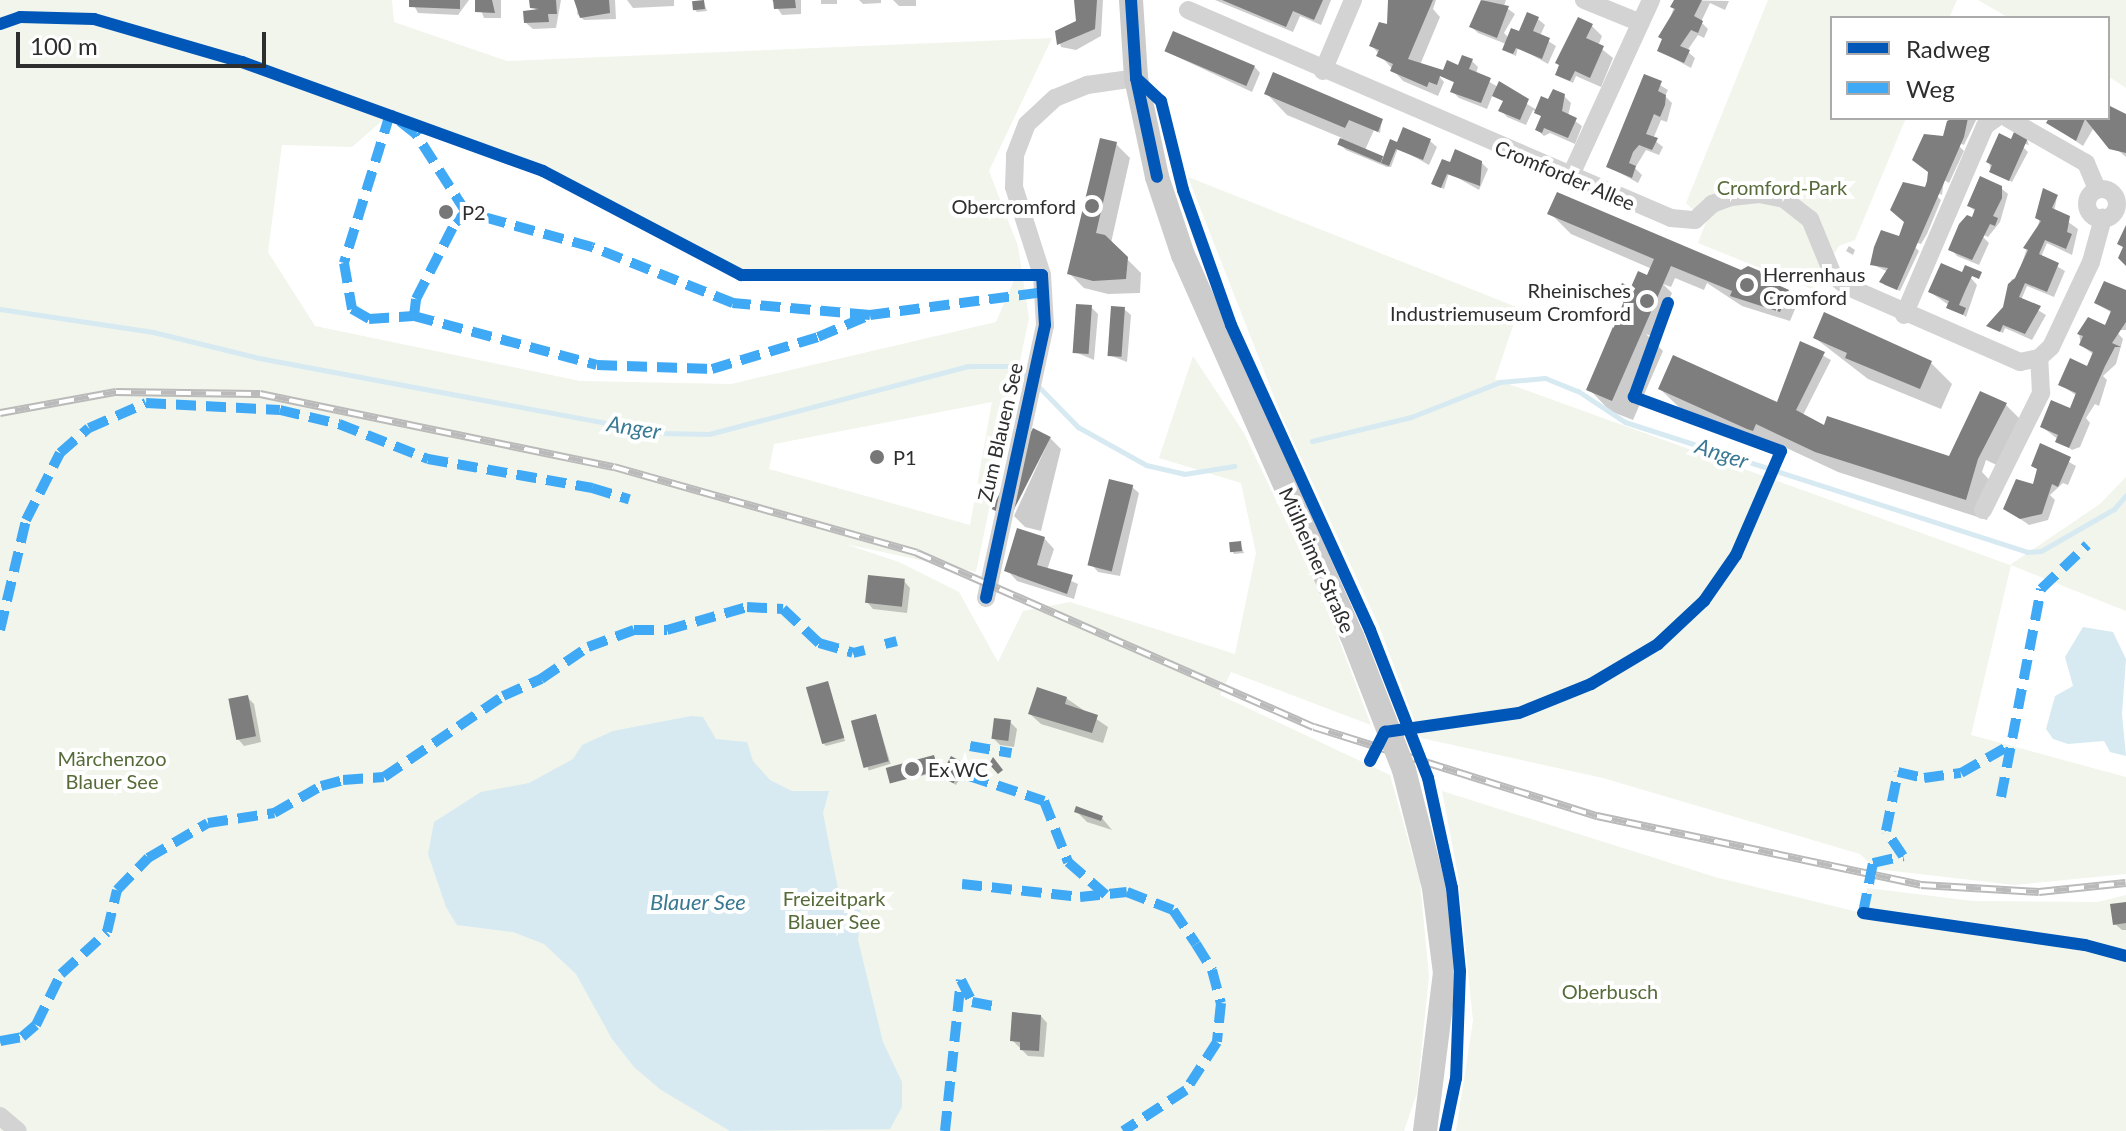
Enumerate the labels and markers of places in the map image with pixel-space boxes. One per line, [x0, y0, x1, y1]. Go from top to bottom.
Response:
place label: Obercromford [951, 194, 1076, 218]
marker: Obercromford [1083, 197, 1101, 215]
place label: P2 [462, 200, 486, 224]
marker: P2 [437, 203, 455, 221]
place label: Herrenhaus Cromford [1763, 262, 1865, 309]
marker: Herrenhaus Cromford [1738, 276, 1756, 294]
place label: Rheinisches Industriemuseum Cromford [1390, 278, 1631, 325]
marker: Rheinisches Industriemuseum Cromford [1638, 292, 1656, 310]
place label: P1 [893, 445, 917, 469]
marker: P1 [868, 448, 886, 466]
place label: Ex WC [928, 757, 988, 781]
marker: Ex WC [903, 760, 921, 778]

